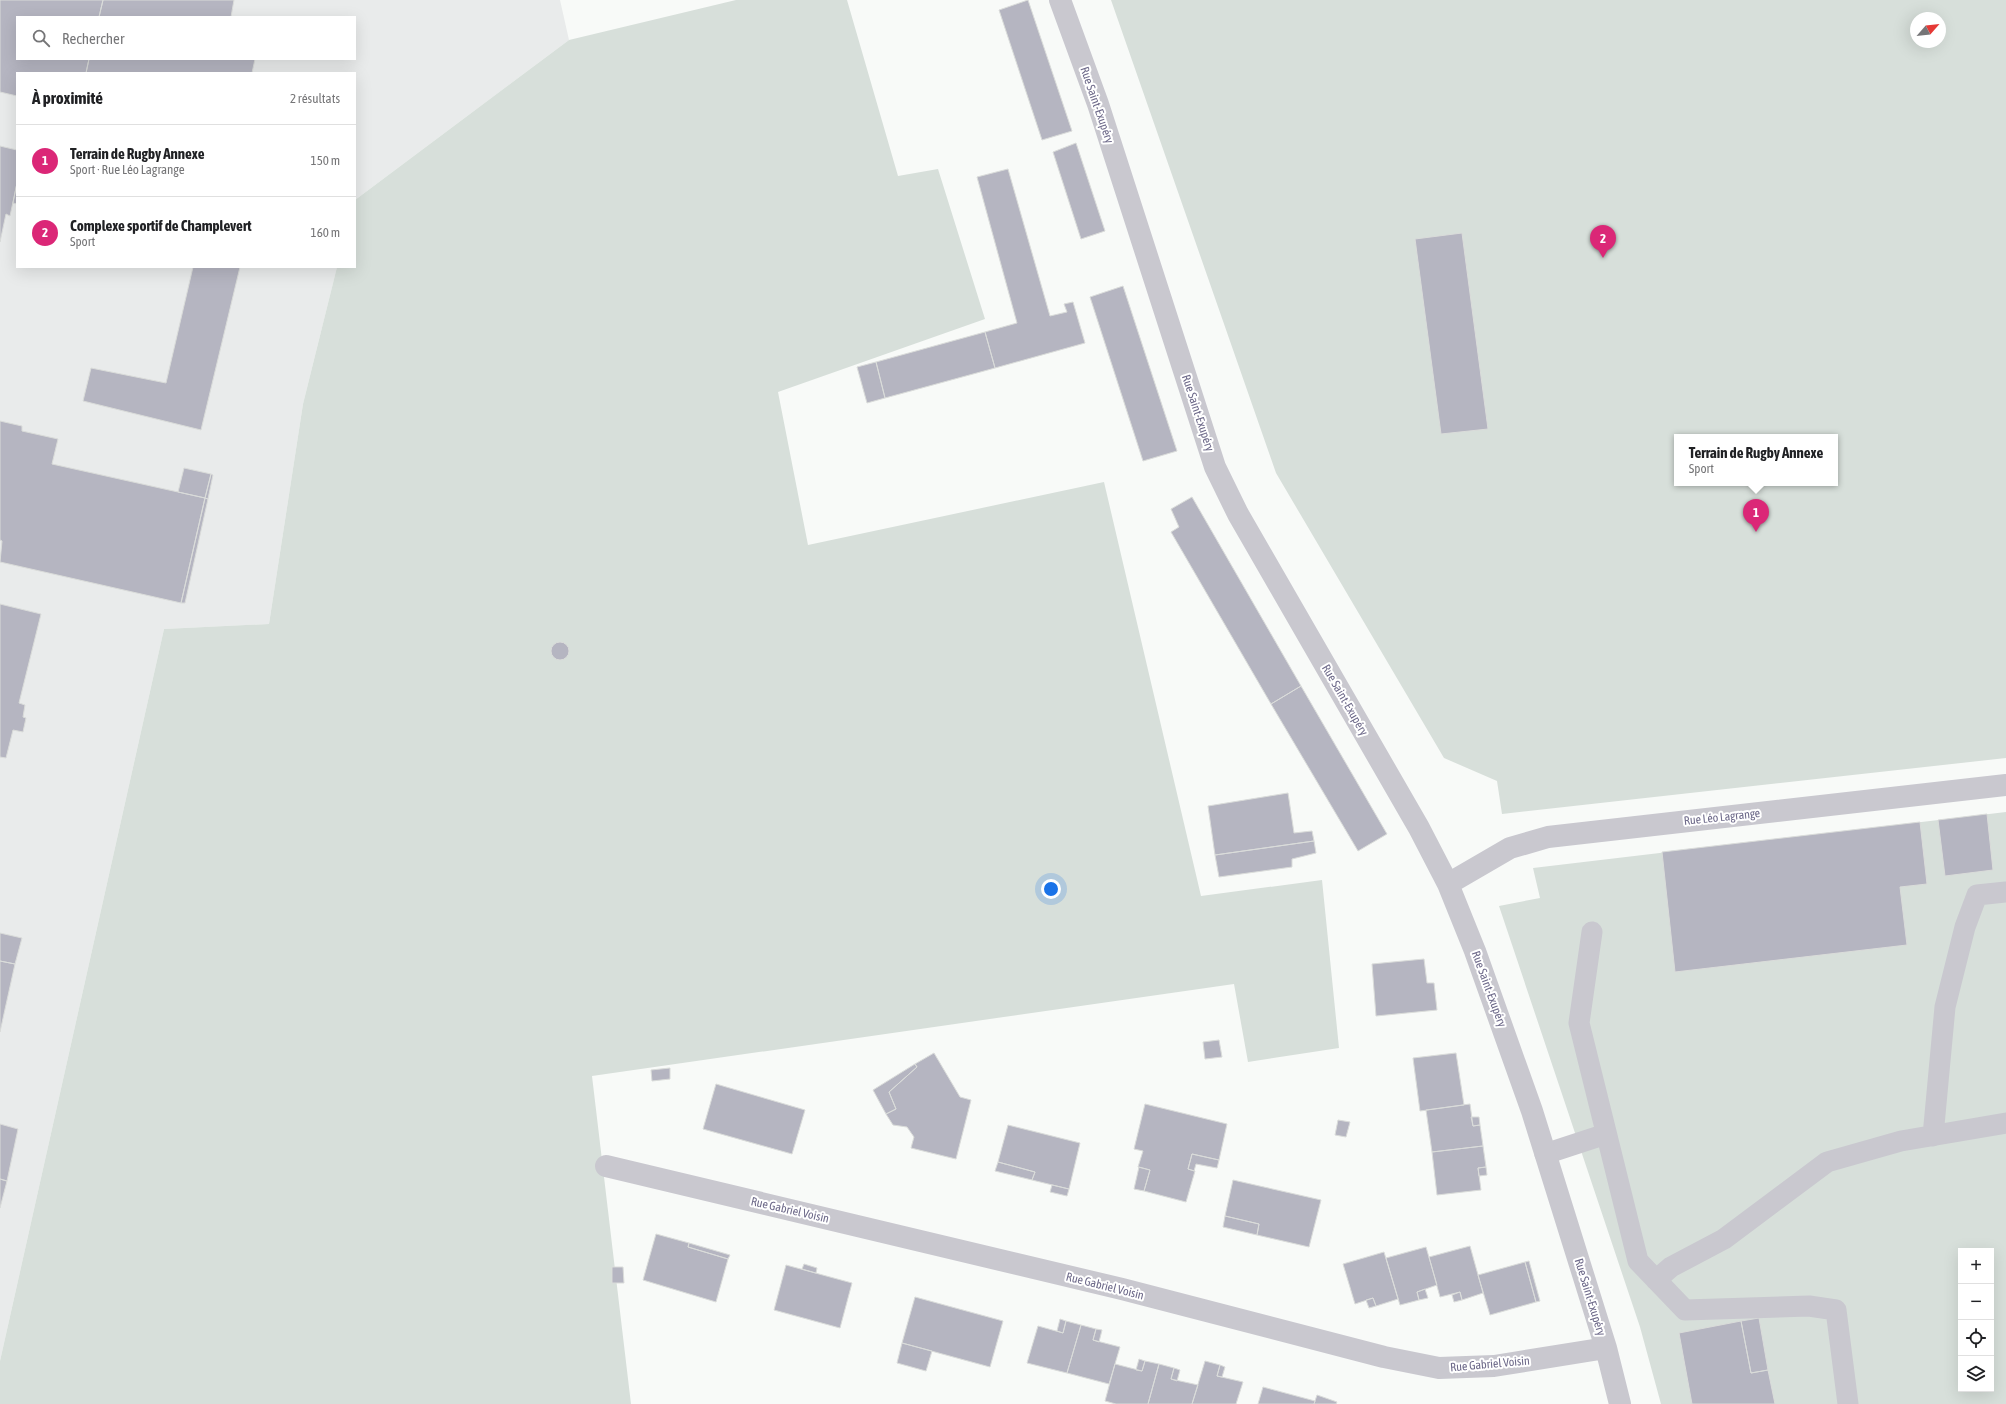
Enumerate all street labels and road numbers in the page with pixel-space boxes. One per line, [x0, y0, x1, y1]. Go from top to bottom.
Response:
street label: Rue Saint-Exupéry [1077, 65, 1117, 145]
street label: Rue Saint-Exupéry [1179, 373, 1217, 453]
street label: Rue Saint-Exupéry [1319, 662, 1371, 738]
street label: Rue Léo Lagrange [1683, 806, 1761, 828]
street label: Rue Saint-Exupéry [1469, 949, 1509, 1029]
street label: Rue Gabriel Voisin [750, 1194, 830, 1226]
street label: Rue Saint-Exupéry [1572, 1257, 1608, 1337]
street label: Rue Gabriel Voisin [1065, 1270, 1145, 1302]
street label: Rue Gabriel Voisin [1450, 1354, 1530, 1374]

